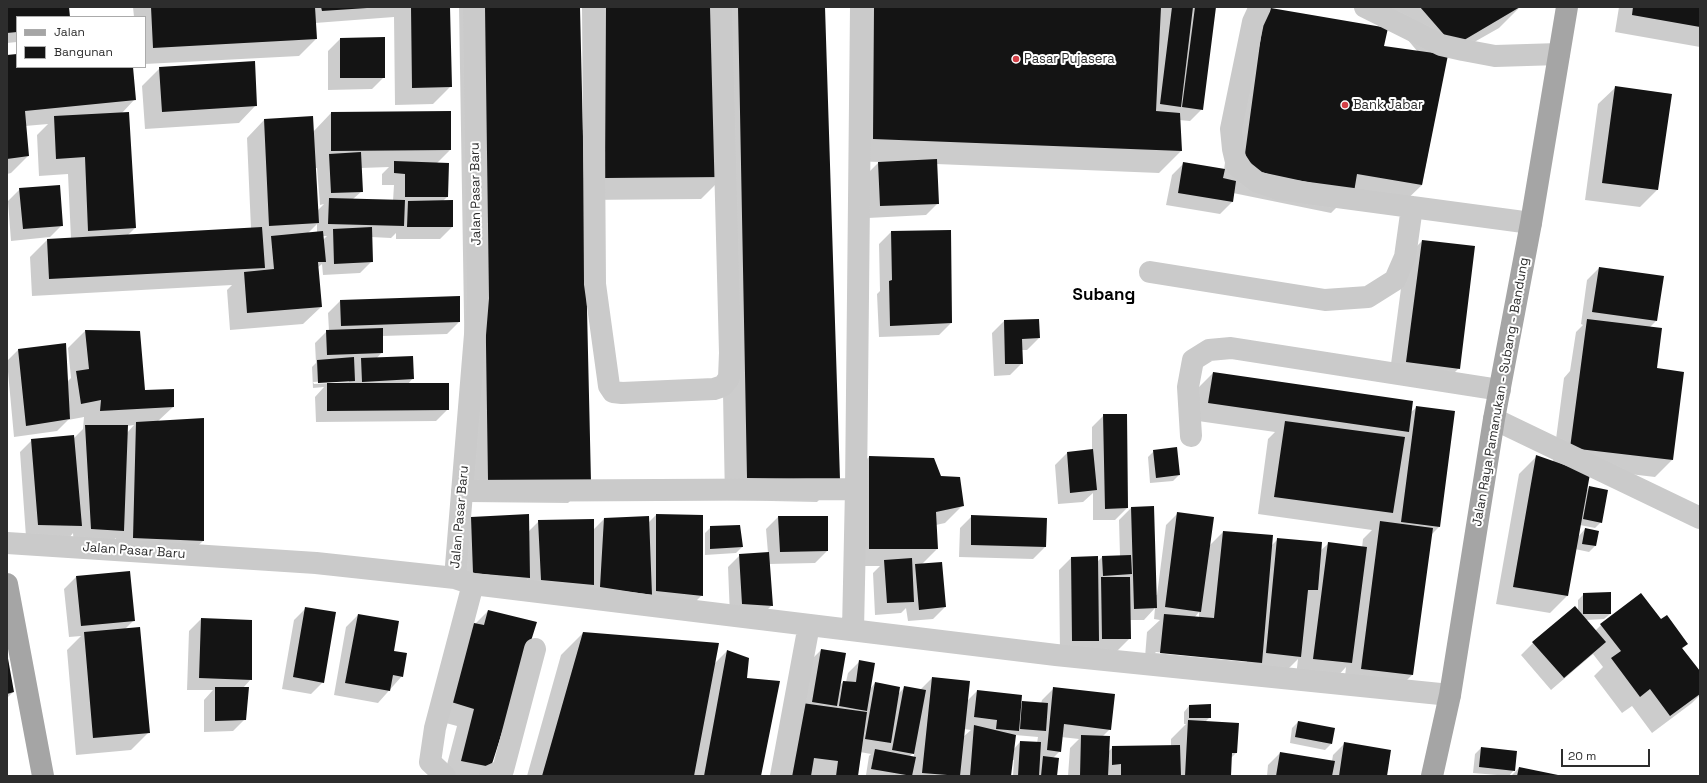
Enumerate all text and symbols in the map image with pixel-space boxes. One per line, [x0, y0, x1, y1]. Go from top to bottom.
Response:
legend [16, 16, 146, 68]
text: Jalan [54, 24, 85, 40]
text: Bangunan [54, 44, 113, 60]
place label: Pasar Pujasera [1024, 51, 1115, 67]
marker: Pasar Pujasera [1011, 54, 1021, 64]
place label: Bank Jabar [1353, 97, 1423, 113]
marker: Bank Jabar [1340, 100, 1350, 110]
street label: Jalan Pasar Baru [467, 142, 485, 246]
street label: Jalan Raya Pamanukan - Subang - Bandung [1470, 256, 1532, 528]
district label: Subang [1073, 285, 1135, 305]
street label: Jalan Pasar Baru [448, 465, 472, 569]
street label: Jalan Pasar Baru [82, 540, 186, 562]
scale bar [1563, 741, 1652, 767]
text: 20 m [1568, 748, 1596, 764]

